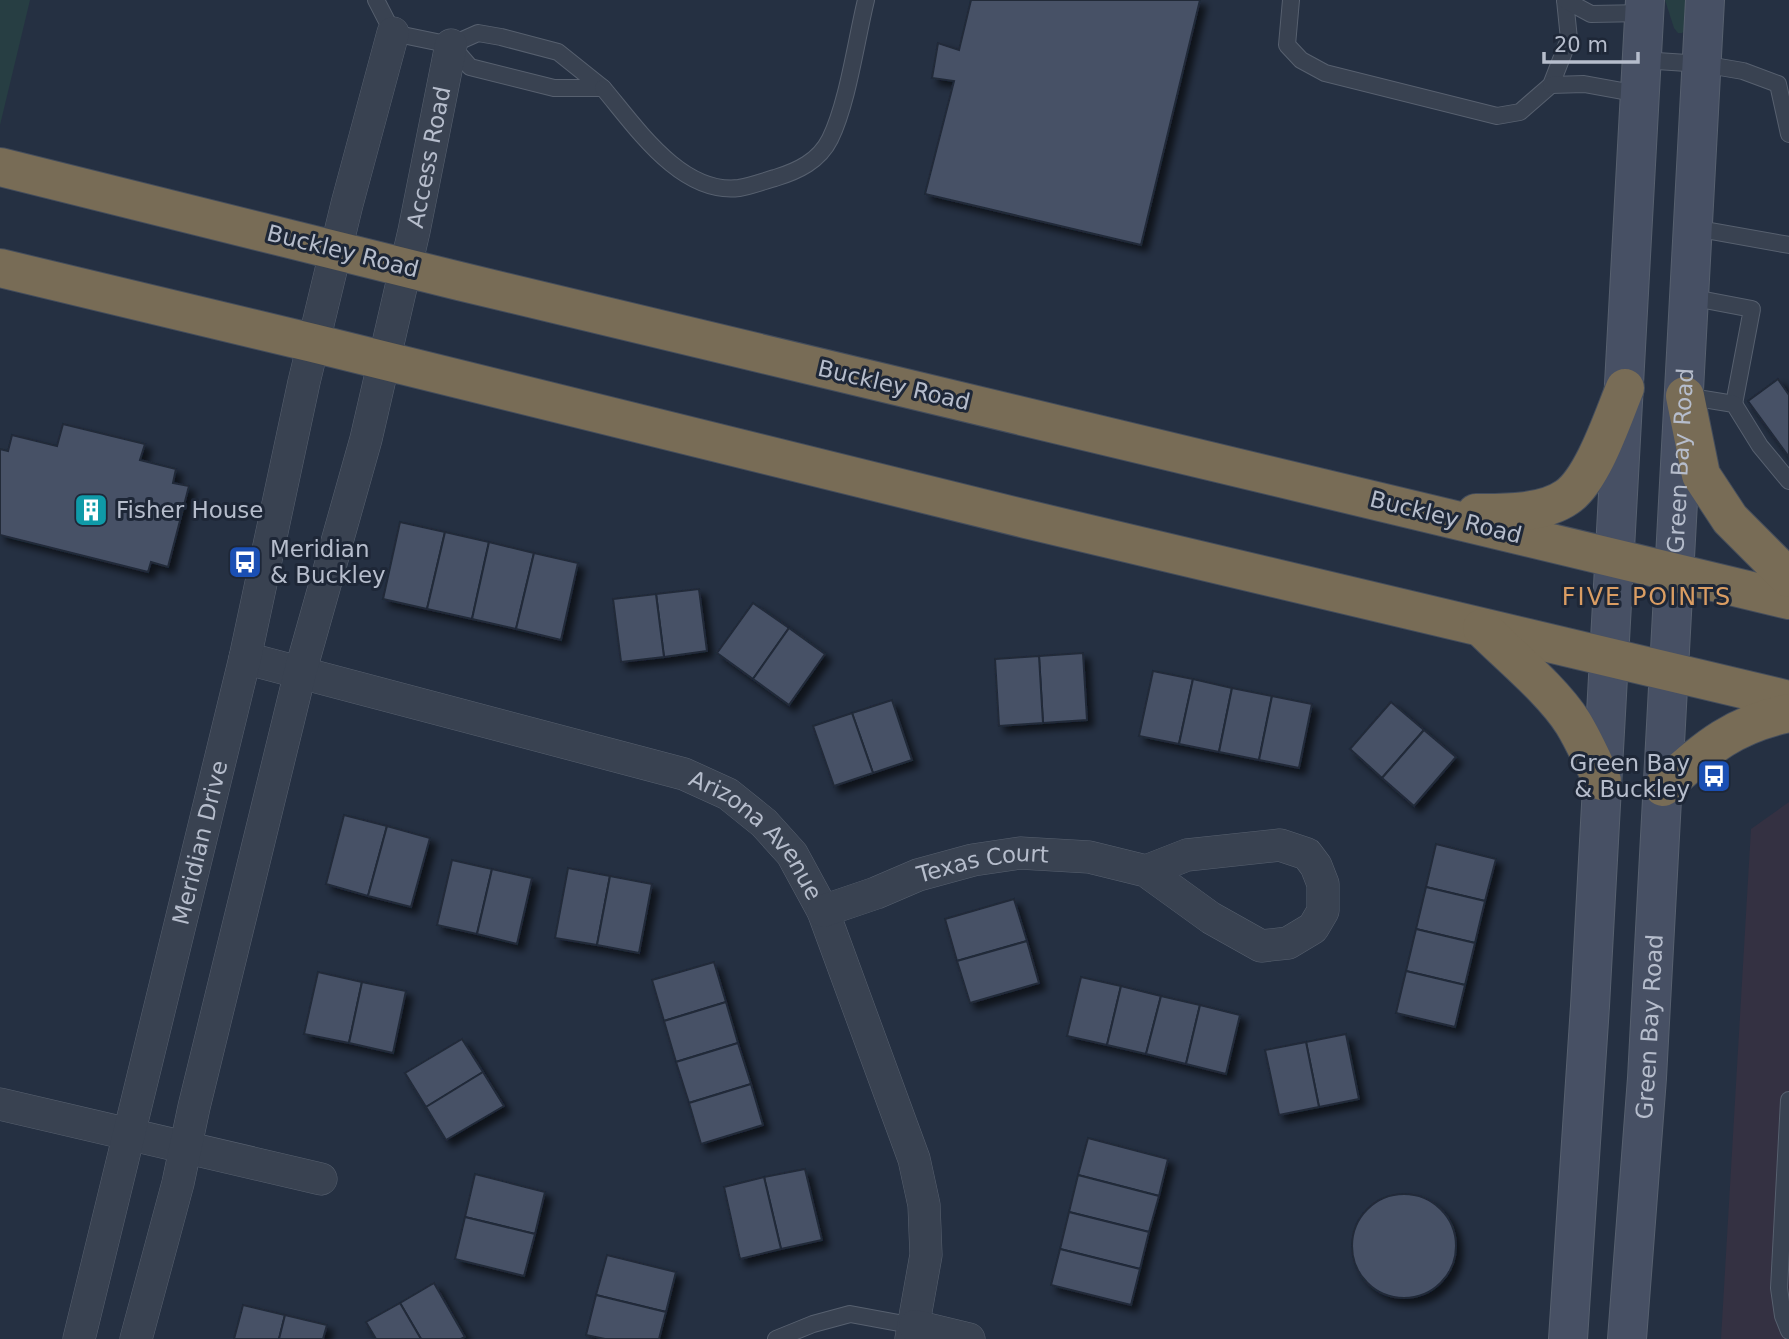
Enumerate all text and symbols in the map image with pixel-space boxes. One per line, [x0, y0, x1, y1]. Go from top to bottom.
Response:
scale bar [1544, 21, 1638, 65]
text: 20 m [1554, 33, 1608, 57]
street label: Access Road [402, 84, 455, 230]
street label: Buckley Road [264, 220, 422, 282]
street label: Buckley Road [815, 355, 973, 415]
street label: Green Bay Road [1662, 367, 1698, 554]
street label: Buckley Road [1367, 486, 1525, 548]
building icon: Fisher House [72, 491, 110, 529]
place label: Fisher House [116, 497, 264, 523]
place label: Meridian & Buckley [270, 536, 386, 588]
bus stop icon: Meridian & Buckley [226, 543, 264, 581]
district label: FIVE POINTS [1562, 583, 1732, 611]
place label: Green Bay & Buckley [1570, 750, 1690, 802]
bus stop icon: Green Bay & Buckley [1695, 757, 1733, 795]
street label: Meridian Drive [167, 758, 233, 927]
street label: Arizona Avenue [685, 765, 827, 904]
street label: Texas Court [913, 840, 1050, 888]
street label: Green Bay Road [1631, 933, 1668, 1120]

